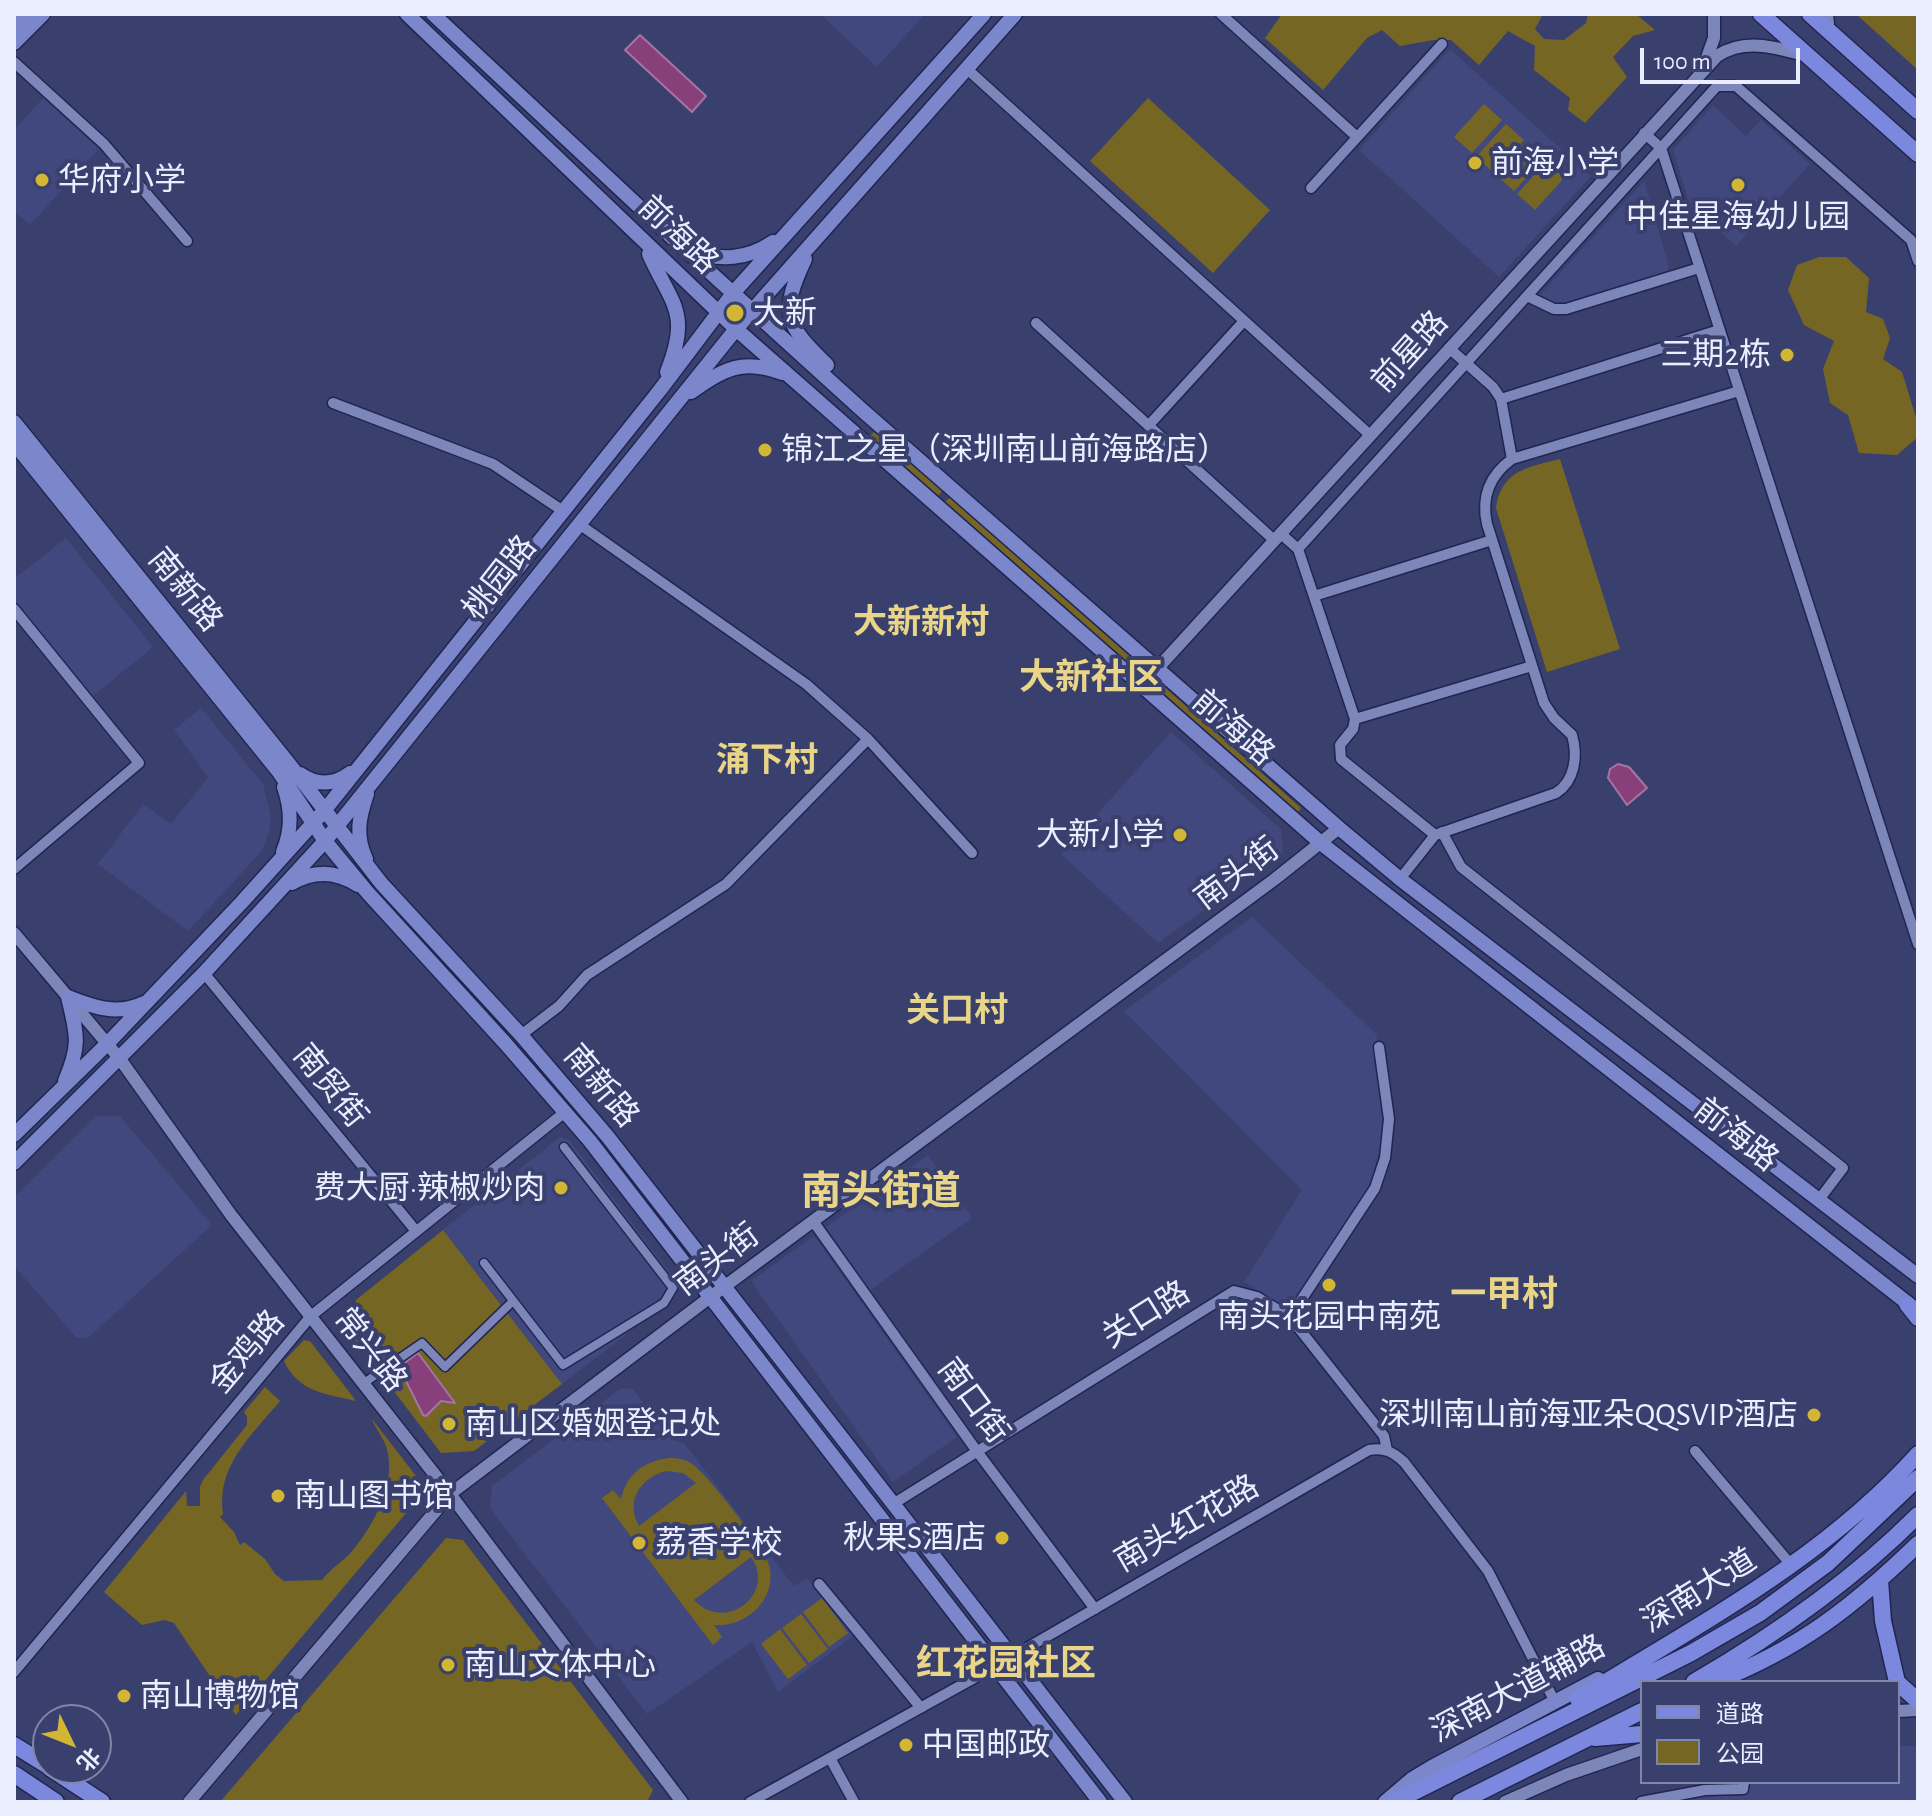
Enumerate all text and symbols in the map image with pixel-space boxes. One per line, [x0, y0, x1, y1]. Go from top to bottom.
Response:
scale bar [1644, 32, 1804, 82]
text: 100 m [1654, 50, 1711, 74]
place label: 前海小学 [1491, 144, 1619, 182]
marker: 前海小学 [1466, 154, 1484, 172]
place label: 华府小学 [58, 161, 186, 199]
marker: 华府小学 [33, 171, 51, 189]
marker: 中佳星海幼儿园 [1729, 176, 1747, 194]
street label: 前海路 [630, 188, 726, 282]
place label: 中佳星海幼儿园 [1626, 198, 1850, 236]
place label: 大新 [753, 294, 817, 332]
marker: 大新 [724, 302, 746, 324]
street label: 前星路 [1364, 303, 1456, 401]
place label: 三期2栋 [1660, 336, 1771, 374]
marker: 三期2栋 [1778, 346, 1796, 364]
place label: 锦江之星（深圳南山前海路店） [781, 431, 1229, 469]
marker: 锦江之星（深圳南山前海路店） [756, 441, 774, 459]
street label: 桃园路 [455, 528, 545, 628]
street label: 南新路 [140, 541, 230, 639]
district label: 大新新村 [853, 603, 989, 643]
district label: 大新社区 [1019, 656, 1163, 700]
street label: 前海路 [1184, 682, 1282, 774]
district label: 涌下村 [716, 741, 818, 781]
place label: 大新小学 [1036, 816, 1164, 854]
marker: 大新小学 [1171, 826, 1189, 844]
street label: 南头街 [1187, 830, 1287, 918]
district label: 关口村 [906, 991, 1008, 1031]
street label: 南贸街 [285, 1037, 375, 1135]
street label: 南新路 [555, 1037, 647, 1135]
street label: 前海路 [1686, 1090, 1786, 1180]
district label: 南头街道 [801, 1168, 961, 1216]
place label: 费大厨·辣椒炒肉 [314, 1169, 545, 1207]
marker: 费大厨·辣椒炒肉 [552, 1179, 570, 1197]
street label: 南头街 [667, 1216, 767, 1304]
street label: 关口路 [1095, 1273, 1197, 1357]
district label: 一甲村 [1450, 1273, 1558, 1317]
marker: 南头花园中南苑 [1320, 1276, 1338, 1294]
place label: 南头花园中南苑 [1217, 1298, 1441, 1336]
street label: 常兴路 [325, 1300, 415, 1400]
street label: 金鸡路 [201, 1303, 293, 1401]
street label: 南口街 [929, 1351, 1017, 1451]
place label: 深圳南山前海亚朵QQSVIP酒店 [1379, 1396, 1798, 1434]
place label: 南山区婚姻登记处 [465, 1405, 721, 1443]
marker: 深圳南山前海亚朵QQSVIP酒店 [1805, 1406, 1823, 1424]
marker: 南山区婚姻登记处 [440, 1415, 458, 1433]
street label: 南头红花路 [1108, 1467, 1266, 1581]
place label: 南山图书馆 [294, 1477, 454, 1515]
marker: 南山图书馆 [269, 1487, 287, 1505]
place label: 秋果S酒店 [843, 1519, 986, 1557]
place label: 荔香学校 [655, 1524, 783, 1562]
marker: 秋果S酒店 [993, 1529, 1011, 1547]
marker: 荔香学校 [630, 1534, 648, 1552]
street label: 深南大道 [1635, 1541, 1763, 1641]
street label: 深南大道辅路 [1424, 1627, 1612, 1751]
district label: 红花园社区 [916, 1642, 1096, 1686]
place label: 南山文体中心 [464, 1646, 656, 1684]
marker: 南山文体中心 [439, 1656, 457, 1674]
place label: 南山博物馆 [140, 1677, 300, 1715]
legend [1640, 1680, 1900, 1784]
marker: 南山博物馆 [115, 1687, 133, 1705]
text: 道路 [1716, 1703, 1764, 1727]
north arrow [32, 1704, 112, 1784]
place label: 中国邮政 [922, 1726, 1050, 1764]
marker: 中国邮政 [897, 1736, 915, 1754]
text: 北 [73, 1743, 104, 1775]
text: 公园 [1716, 1743, 1764, 1767]

